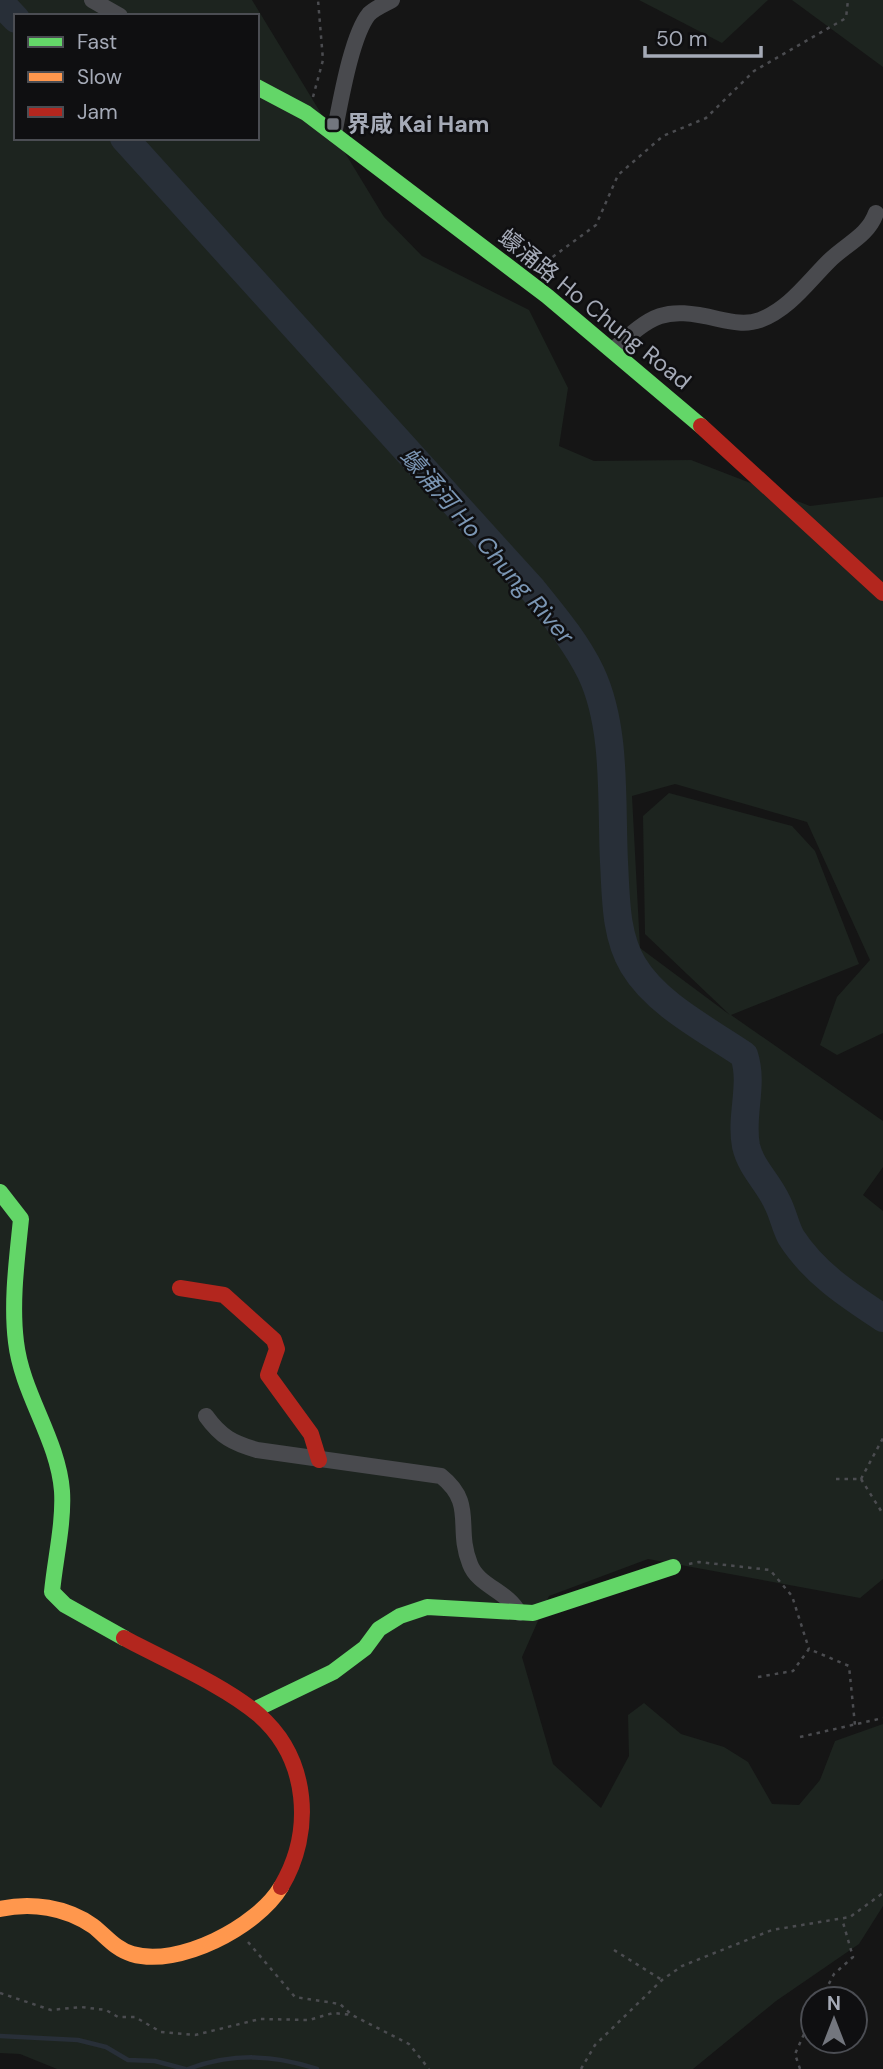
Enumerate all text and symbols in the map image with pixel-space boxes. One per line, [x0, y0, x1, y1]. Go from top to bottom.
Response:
legend [14, 14, 259, 140]
scale bar [645, 14, 760, 58]
text: 50 m [656, 25, 707, 53]
text: Fast [77, 28, 117, 56]
text: Slow [77, 63, 122, 91]
text: Jam [77, 98, 118, 126]
place label: 界咸 Kai Ham [347, 109, 489, 139]
marker: 界咸 Kai Ham [325, 116, 341, 132]
street label: 蠔涌路 Ho Chung Road [493, 222, 697, 396]
water label: 蠔涌河 Ho Chung River [394, 441, 582, 651]
north arrow [799, 1985, 869, 2055]
text: N [827, 1991, 841, 2016]

